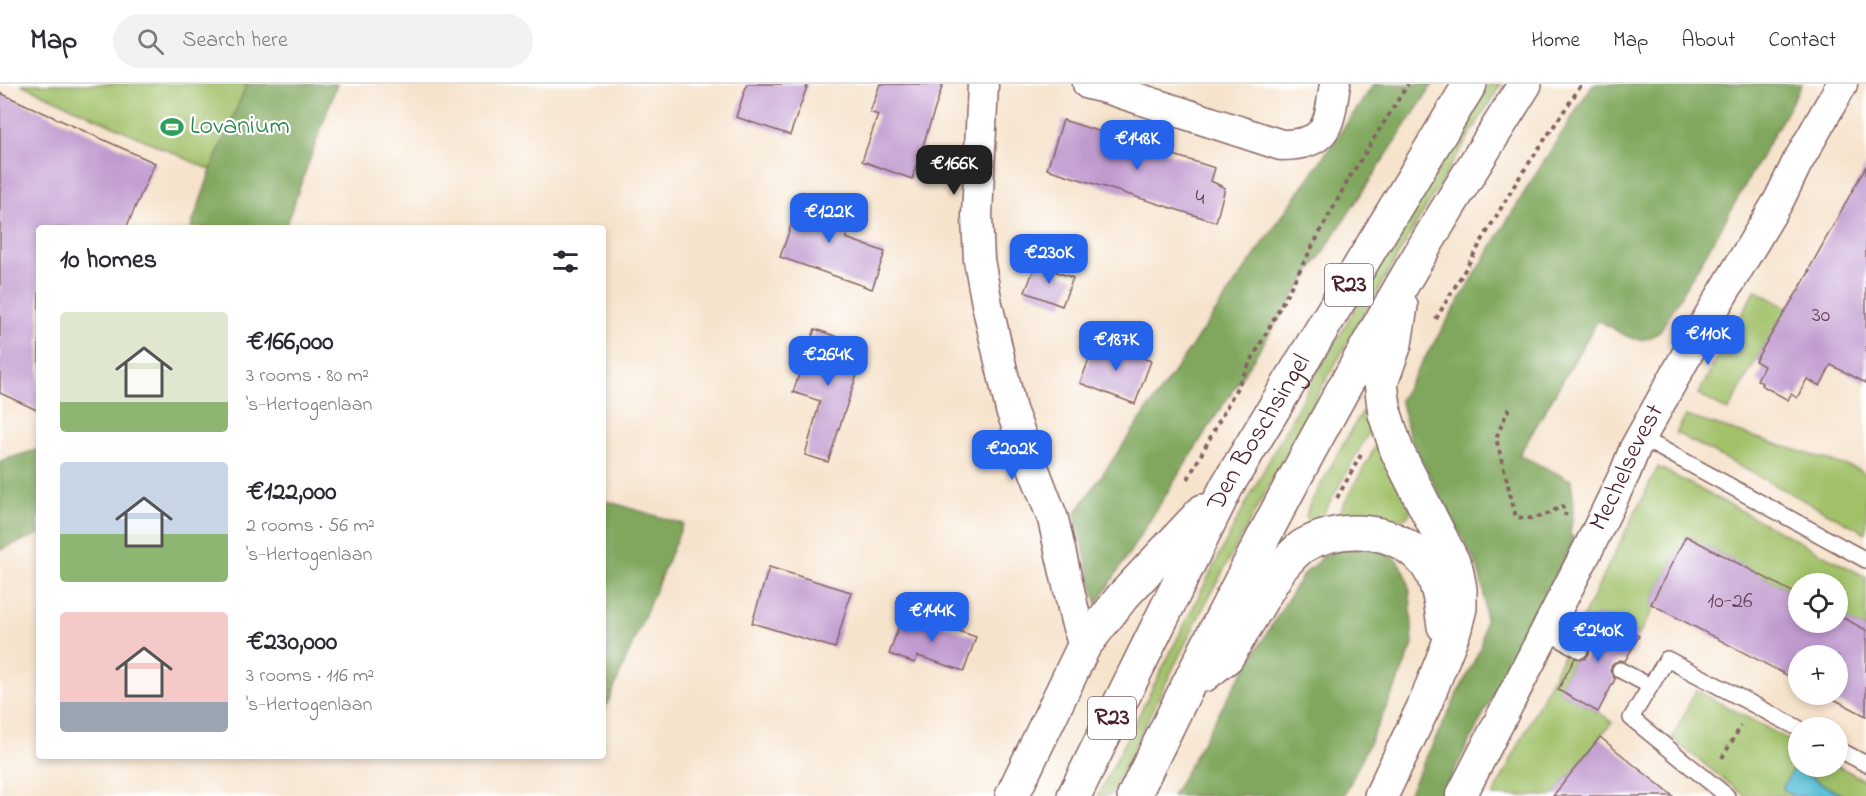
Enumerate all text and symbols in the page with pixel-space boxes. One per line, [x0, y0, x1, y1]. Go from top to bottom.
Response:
search box [113, 14, 533, 68]
text: Map [30, 21, 77, 62]
icon: search [134, 25, 167, 58]
text: Search here [182, 25, 288, 57]
text: Home [1531, 26, 1580, 56]
text: Map [1613, 26, 1648, 56]
text: About [1681, 26, 1735, 56]
text: Contact [1768, 26, 1836, 56]
place label: Lovanium [190, 108, 290, 146]
sports icon: Lovanium [159, 114, 185, 140]
pin: €148K [1095, 120, 1179, 171]
text: €148K [1114, 125, 1160, 154]
pin: €166K [912, 145, 996, 196]
text: €166K [930, 150, 978, 179]
house number: 4 [1195, 183, 1205, 215]
pin: €122K [787, 193, 871, 244]
text: €122K [804, 198, 854, 227]
pin: €230K [1007, 234, 1091, 285]
text: €230K [1024, 239, 1074, 268]
text: 10 homes [60, 242, 157, 280]
icon: filters [549, 245, 582, 278]
road number: R23 [1325, 264, 1373, 306]
house number: 30 [1812, 300, 1830, 332]
pin: €110K [1666, 315, 1750, 366]
text: €110K [1686, 320, 1731, 349]
pin: €187K [1074, 321, 1158, 372]
text: €166,000 [246, 324, 333, 362]
text: €187K [1093, 326, 1139, 355]
icon: home [108, 336, 180, 408]
pin: €264K [786, 336, 870, 387]
text: €264K [803, 341, 853, 370]
street label: Den Boschsingel [1198, 347, 1321, 519]
text: 3 rooms · 80 m² [246, 362, 369, 391]
text: 's-Hertogenlaan [246, 391, 372, 420]
street label: Mechelsevest [1581, 397, 1675, 538]
pin: €202K [970, 430, 1054, 481]
text: €202K [986, 435, 1038, 464]
text: €122,000 [246, 474, 336, 512]
icon: home [108, 486, 180, 558]
text: 2 rooms · 56 m² [246, 512, 375, 541]
text: 's-Hertogenlaan [246, 541, 372, 570]
map controls [1788, 573, 1848, 777]
button: locate [1788, 573, 1848, 633]
house number: 10-26 [1707, 586, 1753, 618]
pin: €144K [890, 592, 974, 643]
text: €144K [909, 597, 955, 626]
pin: €240K [1556, 612, 1640, 663]
text: €240K [1573, 617, 1623, 646]
text: €230,000 [246, 624, 337, 662]
icon: home [108, 636, 180, 708]
button: + [1788, 645, 1848, 705]
text: 3 rooms · 116 m² [246, 662, 374, 691]
text: 's-Hertogenlaan [246, 691, 372, 720]
road number: R23 [1088, 697, 1136, 739]
button: − [1788, 717, 1848, 777]

